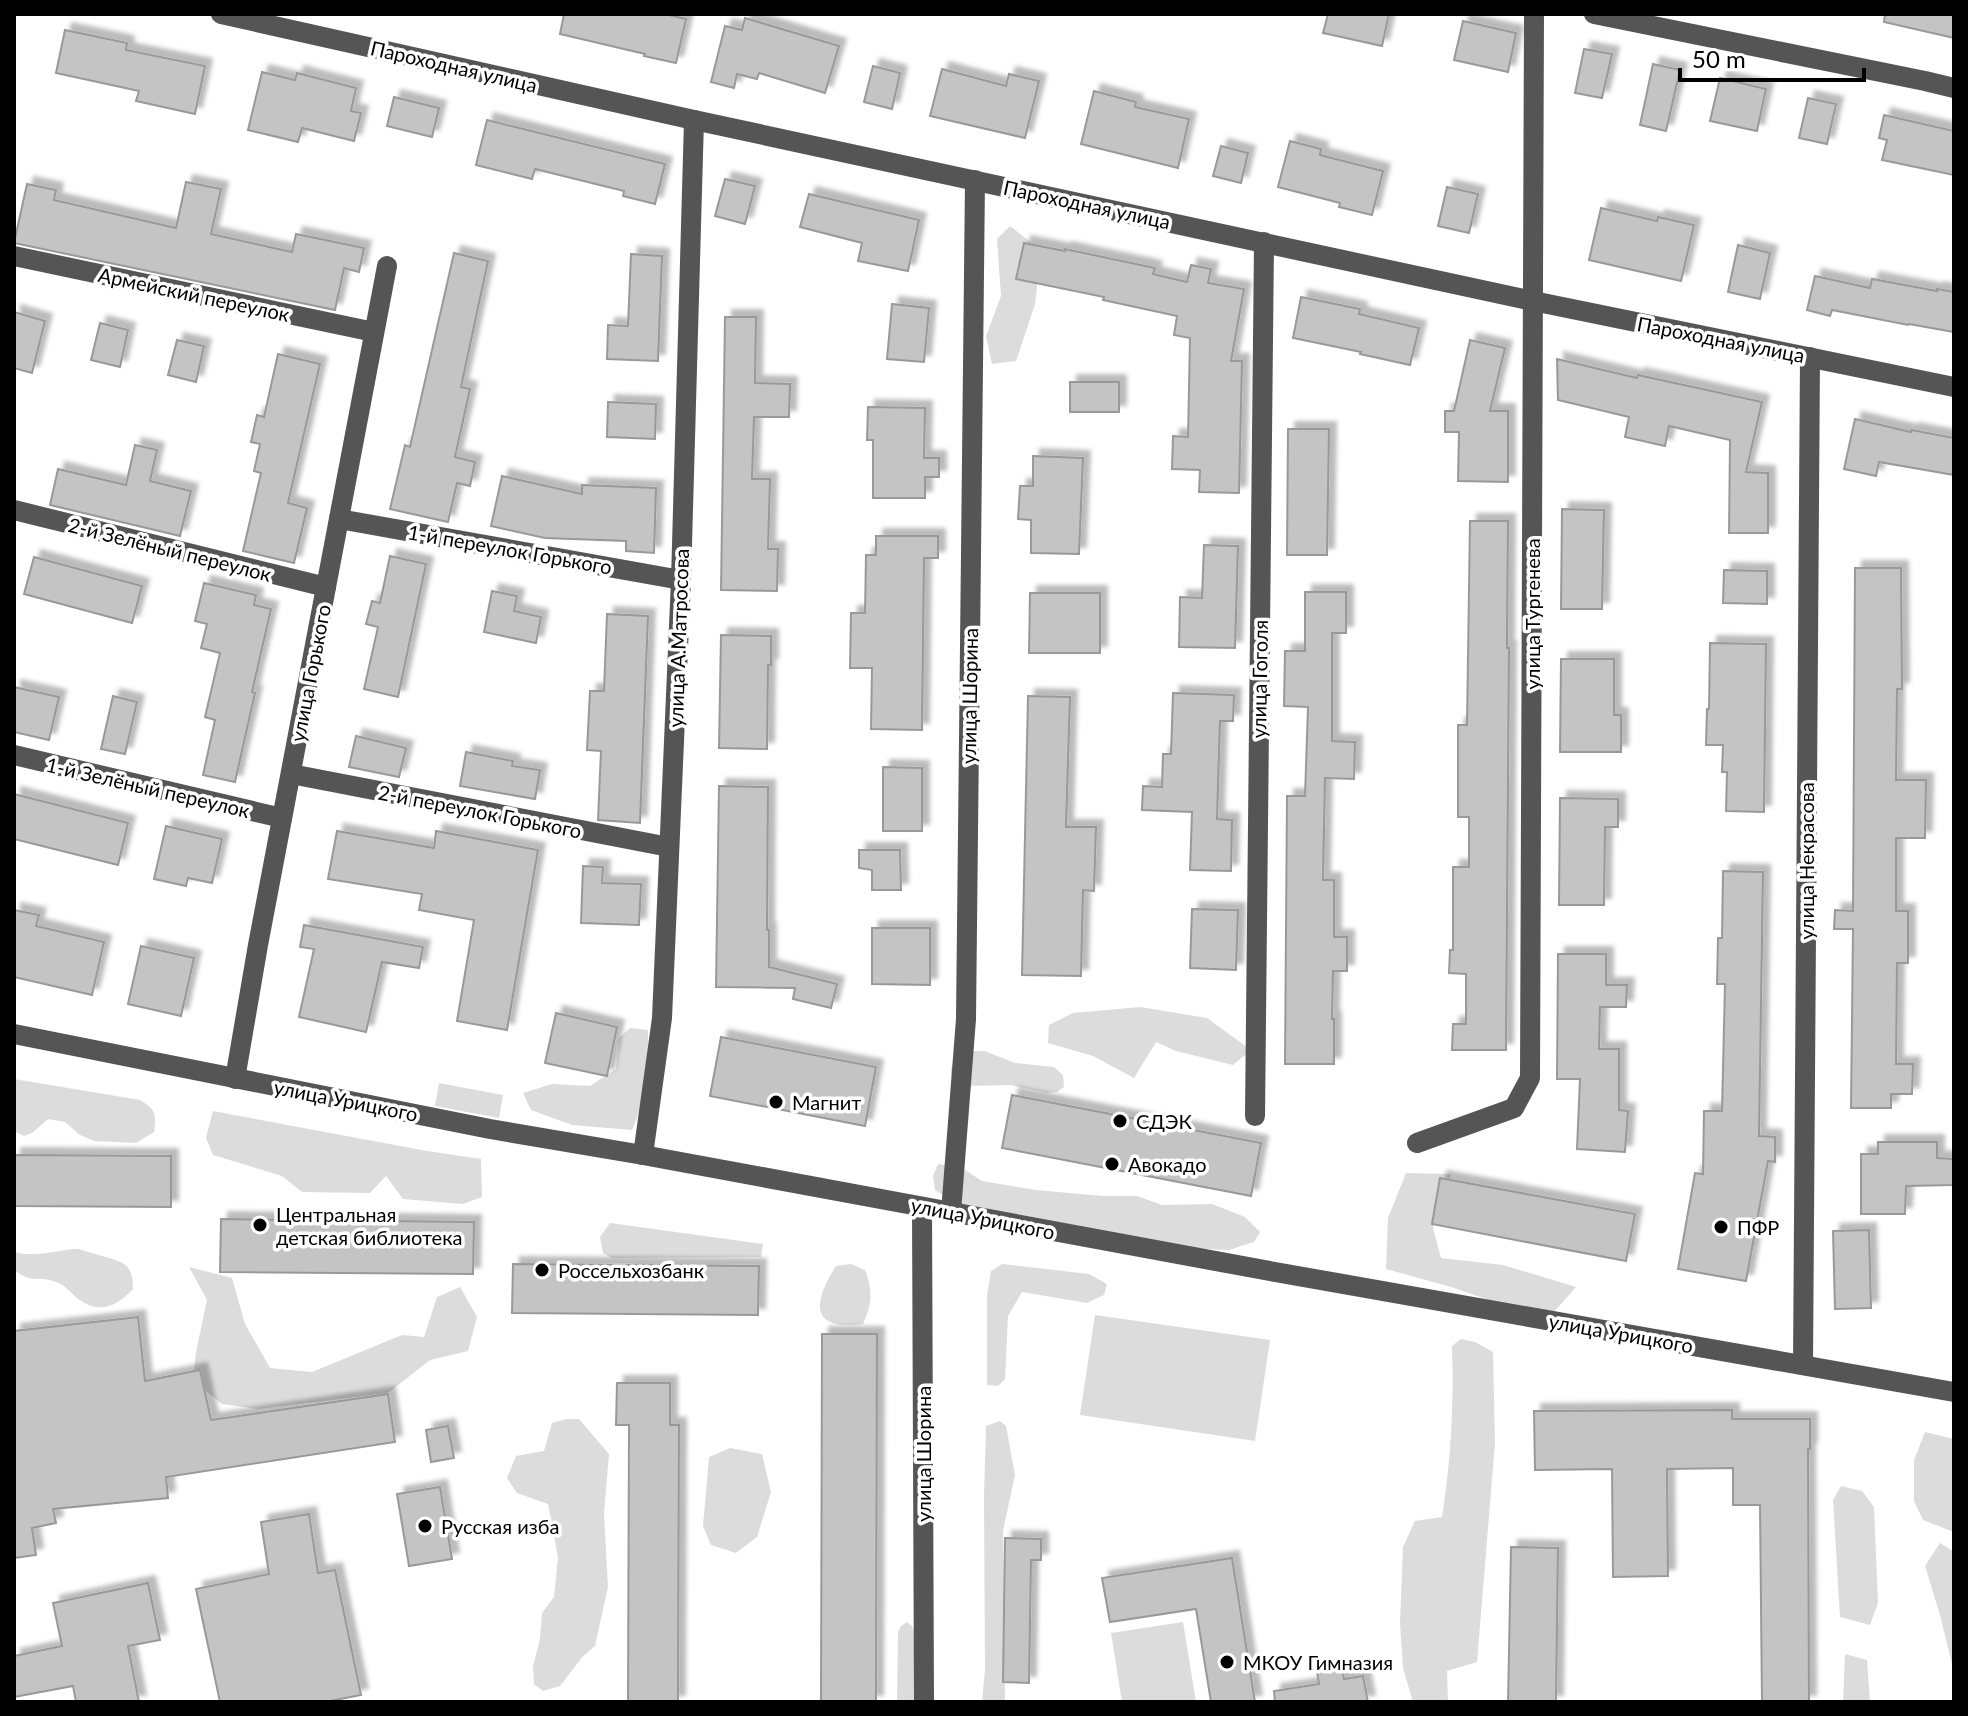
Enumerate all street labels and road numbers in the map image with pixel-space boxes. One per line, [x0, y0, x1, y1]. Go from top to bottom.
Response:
street label: Пароходная улица [368, 35, 540, 97]
street label: Пароходная улица [1001, 175, 1173, 233]
street label: Армейский переулок [96, 262, 292, 326]
street label: Пароходная улица [1635, 311, 1807, 367]
street label: 2-й Зелёный переулок [66, 512, 275, 586]
street label: 1-й переулок Горького [406, 519, 614, 579]
street label: улица Тургенева [1520, 538, 1544, 690]
street label: улица А.Матросова [663, 548, 693, 728]
street label: улица Горького [285, 602, 335, 744]
street label: улица Гоголя [1246, 619, 1272, 739]
street label: улица Шорина [956, 628, 982, 764]
street label: 1-й Зелёный переулок [44, 752, 253, 822]
street label: 2-й переулок Горького [376, 779, 584, 843]
street label: улица Некрасова [1794, 782, 1818, 940]
street label: улица Урицкого [272, 1074, 420, 1126]
street label: улица Урицкого [909, 1192, 1057, 1244]
street label: улица Урицкого [1547, 1308, 1695, 1358]
street label: улица Шорина [911, 1386, 935, 1522]

